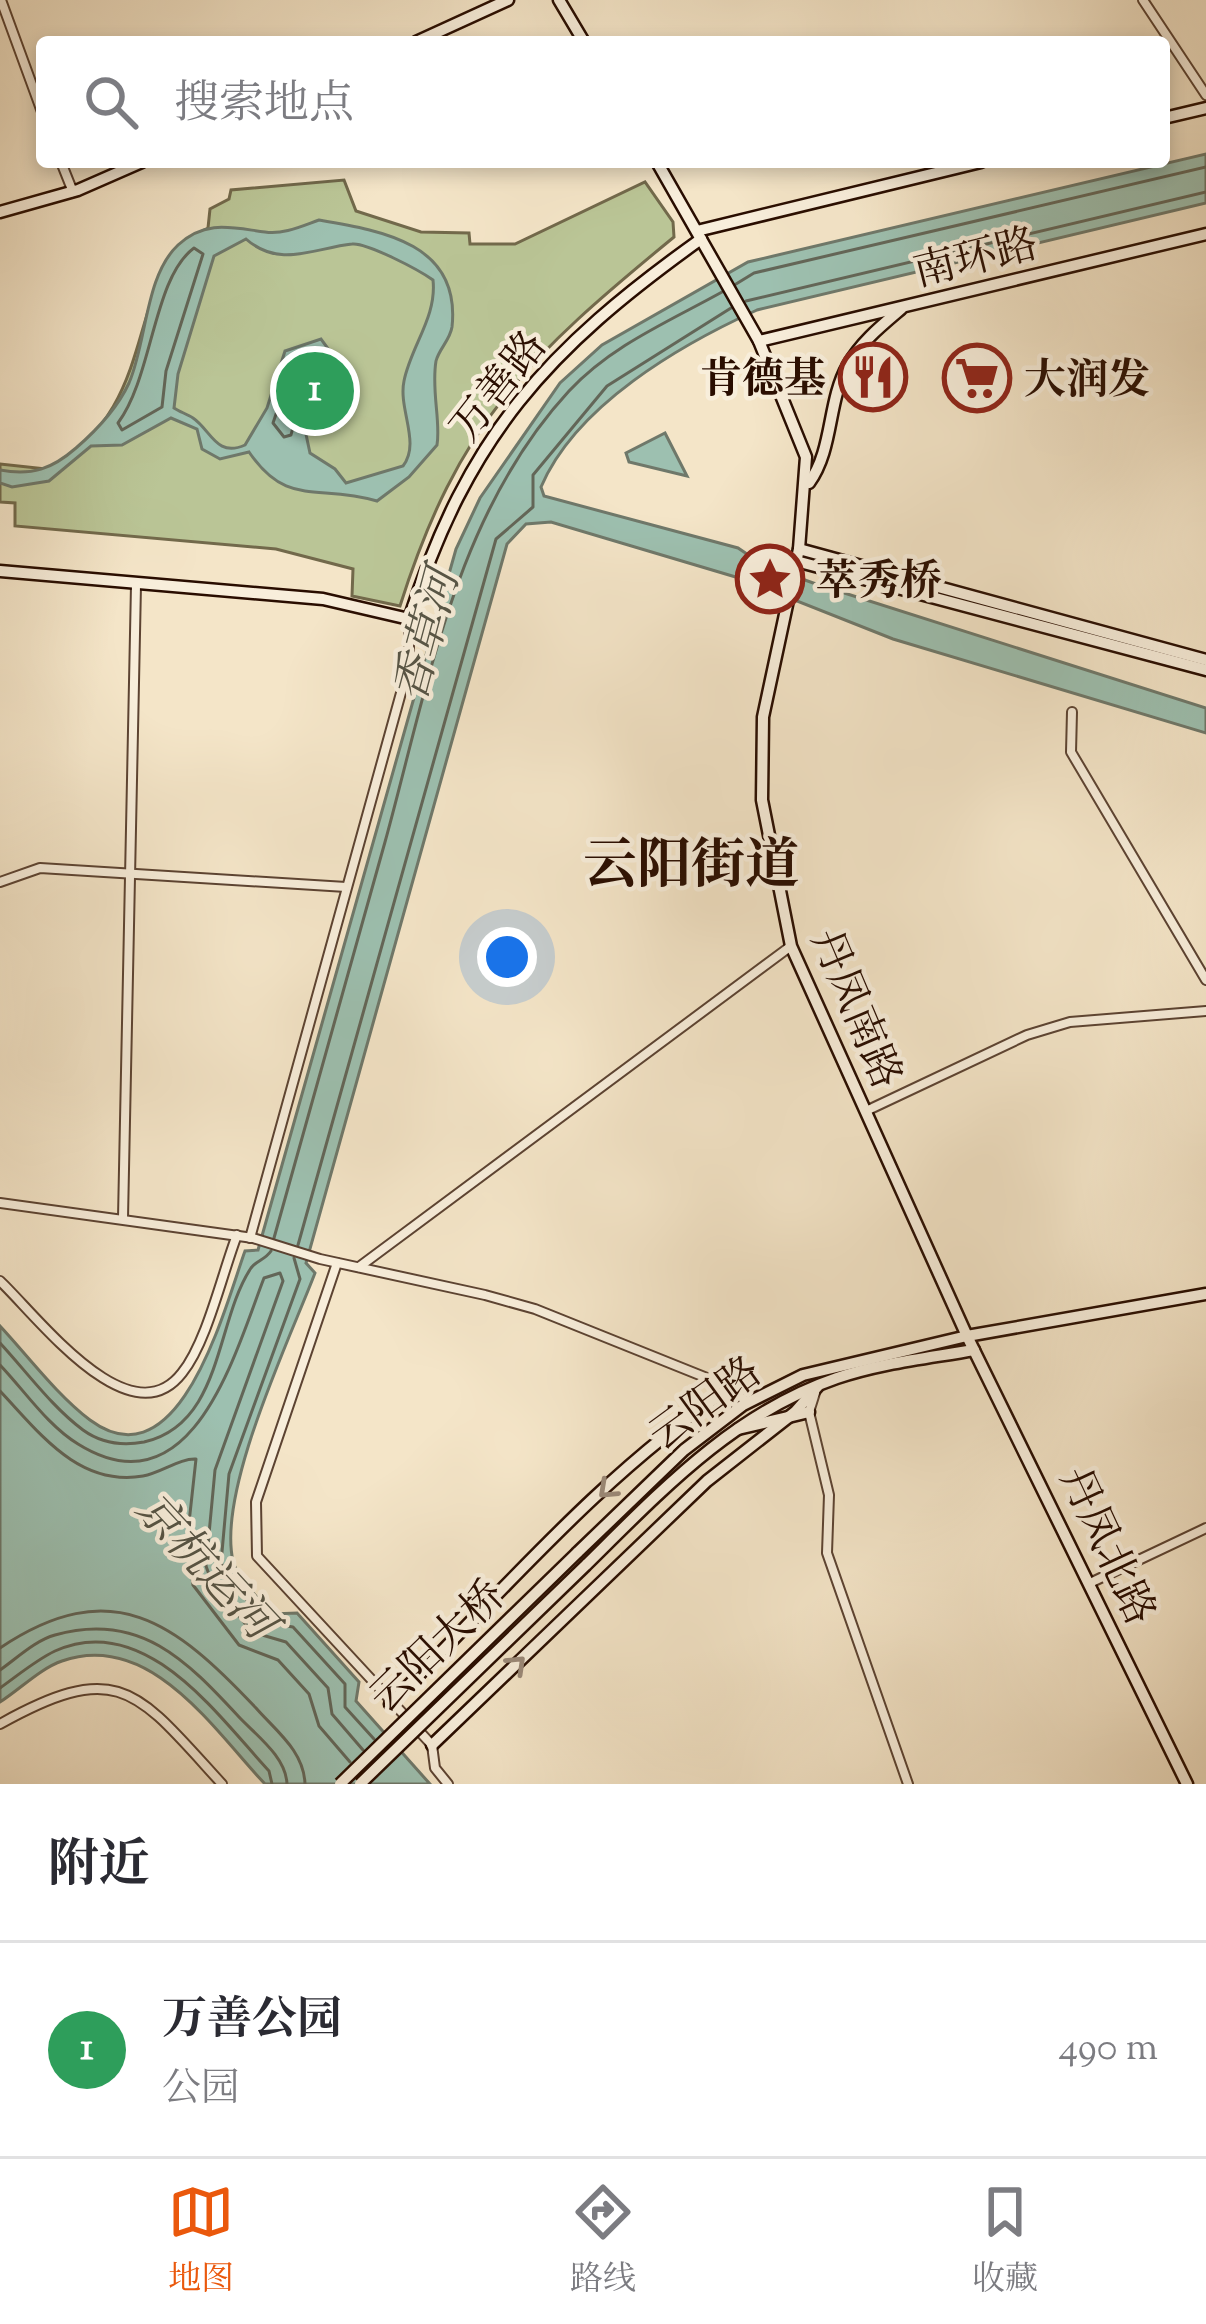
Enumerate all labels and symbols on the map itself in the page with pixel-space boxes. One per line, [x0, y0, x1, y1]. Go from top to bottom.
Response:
street label: 南环路 [908, 216, 1045, 305]
street label: 万善路 [439, 320, 563, 456]
restaurant icon: 肯德基 [838, 342, 908, 412]
supermarket icon: 大润发 [942, 343, 1012, 413]
pin: 1 [276, 346, 354, 436]
place label: 肯德基 [700, 352, 826, 412]
place label: 大润发 [1024, 353, 1150, 413]
place icon: 萃秀桥 [735, 544, 805, 614]
place label: 萃秀桥 [816, 554, 942, 614]
water label: 香草河 [381, 556, 481, 710]
district label: 云阳街道 [583, 830, 799, 908]
street label: 丹凤南路 [793, 921, 914, 1099]
your location [477, 927, 537, 987]
street label: 云阳路 [638, 1345, 776, 1467]
street label: 丹凤北路 [1042, 1458, 1167, 1636]
one-way arrow [600, 1476, 621, 1498]
water label: 京杭运河 [118, 1481, 293, 1662]
street label: 云阳大桥 [358, 1569, 521, 1729]
one-way arrow [503, 1656, 525, 1678]

